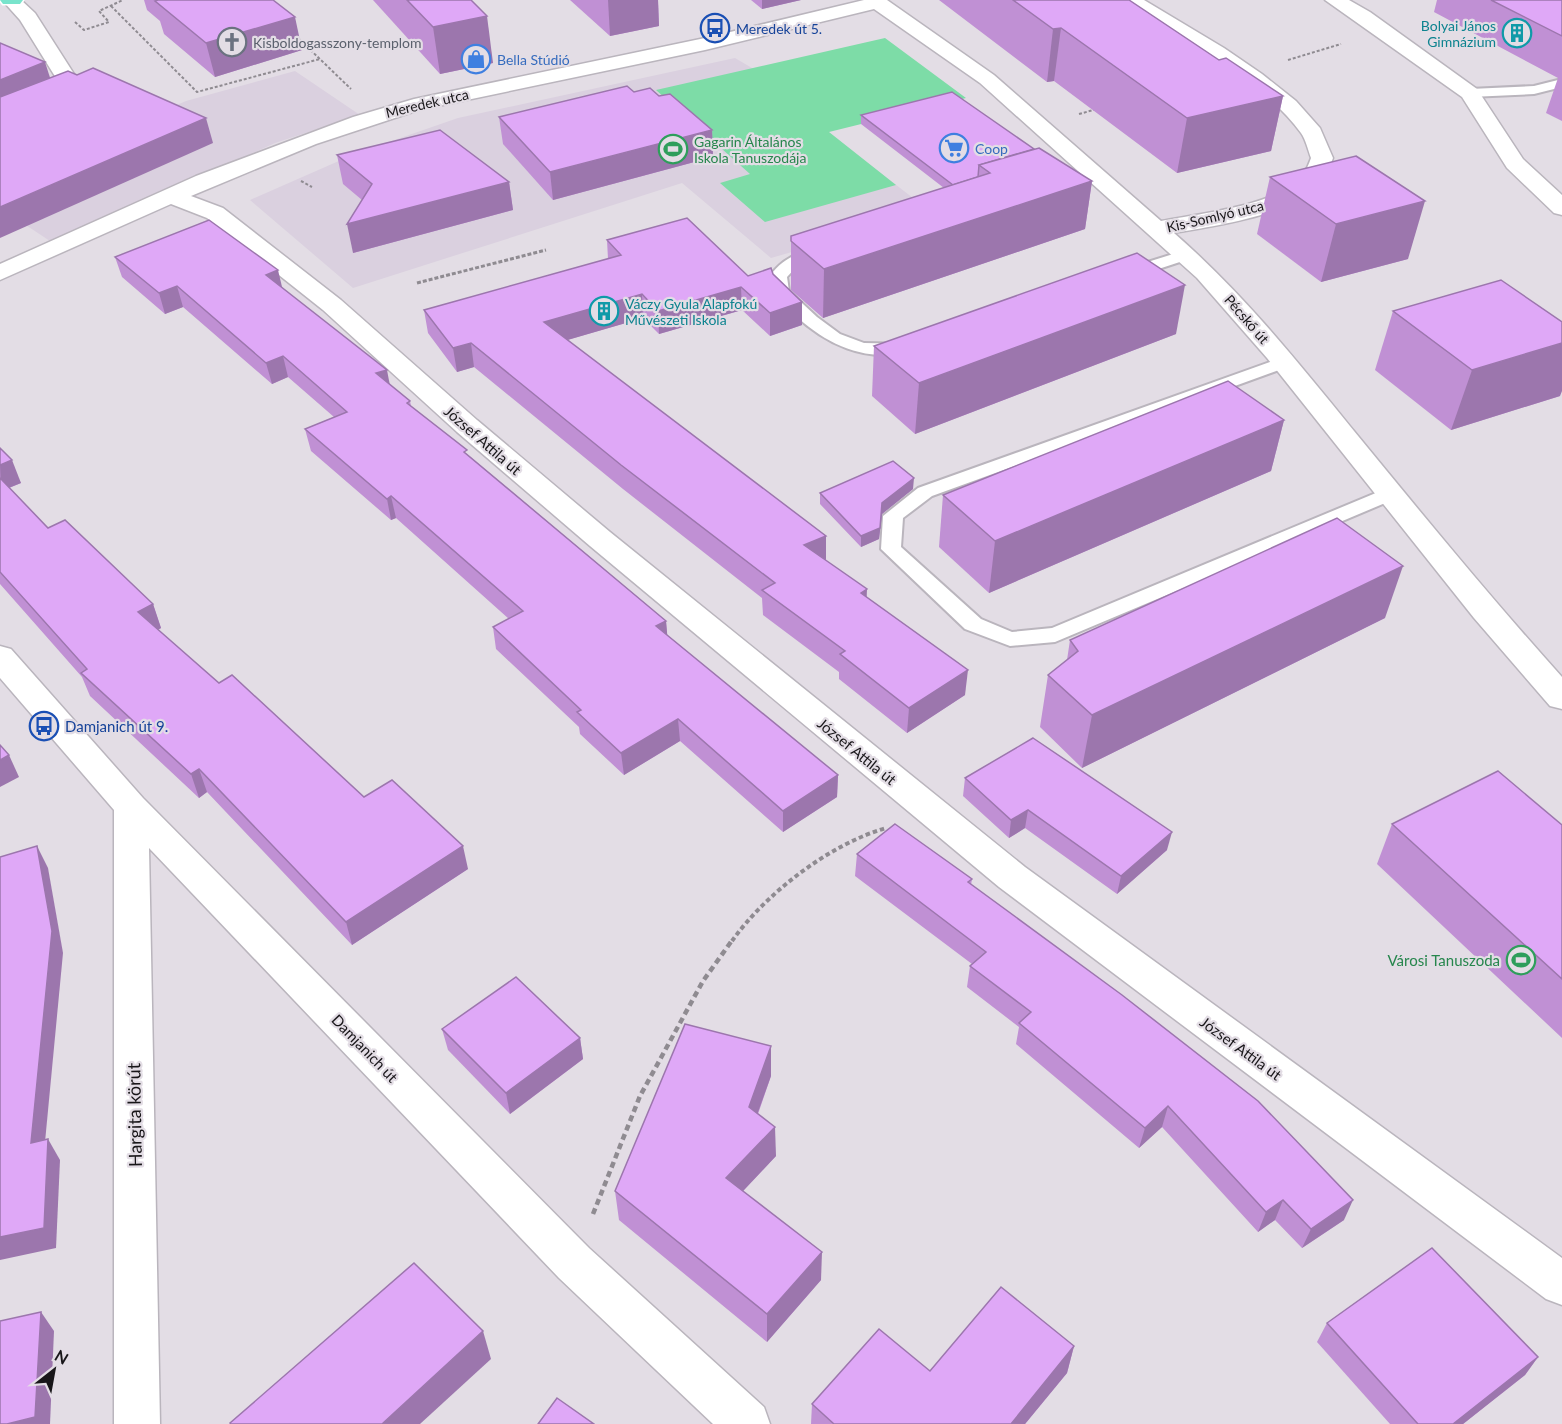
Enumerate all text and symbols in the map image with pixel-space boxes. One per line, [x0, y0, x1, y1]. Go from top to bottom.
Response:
bus stop icon: Meredek út 5. [699, 12, 731, 44]
place label: Bolyai János Gimnázium [1421, 17, 1496, 50]
building icon: Bolyai János Gimnázium [1501, 17, 1533, 49]
place label: Meredek út 5. [736, 20, 822, 37]
church icon: Kisboldogasszony-templom [216, 26, 248, 58]
place label: Kisboldogasszony-templom [253, 34, 422, 51]
shop icon: Bella Stúdió [460, 43, 492, 75]
place label: Bella Stúdió [497, 51, 570, 68]
street label: Meredek utca [384, 85, 470, 121]
supermarket icon: Coop [938, 132, 970, 164]
sports icon: Gagarin Általános Iskola Tanuszodája [657, 133, 689, 165]
place label: Gagarin Általános Iskola Tanuszodája [694, 133, 806, 166]
place label: Coop [975, 140, 1008, 157]
street label: Kis-Somlyó utca [1165, 197, 1265, 235]
street label: Pécskő út [1221, 291, 1273, 347]
building icon: Váczy Gyula Alapfokú Művészeti Iskola [588, 295, 620, 327]
place label: Váczy Gyula Alapfokú Művészeti Iskola [625, 295, 757, 328]
street label: József Attila út [441, 402, 526, 479]
bus stop icon: Damjanich út 9. [28, 710, 60, 742]
street label: József Attila út [814, 714, 900, 789]
place label: Damjanich út 9. [65, 717, 168, 735]
sports icon: Városi Tanuszoda [1505, 944, 1537, 976]
place label: Városi Tanuszoda [1388, 951, 1500, 969]
street label: Damjanich út [328, 1010, 402, 1086]
street label: József Attila út [1197, 1012, 1286, 1084]
street label: Hargita körút [122, 1062, 146, 1167]
north arrow [24, 1340, 84, 1400]
text: N [52, 1345, 72, 1368]

